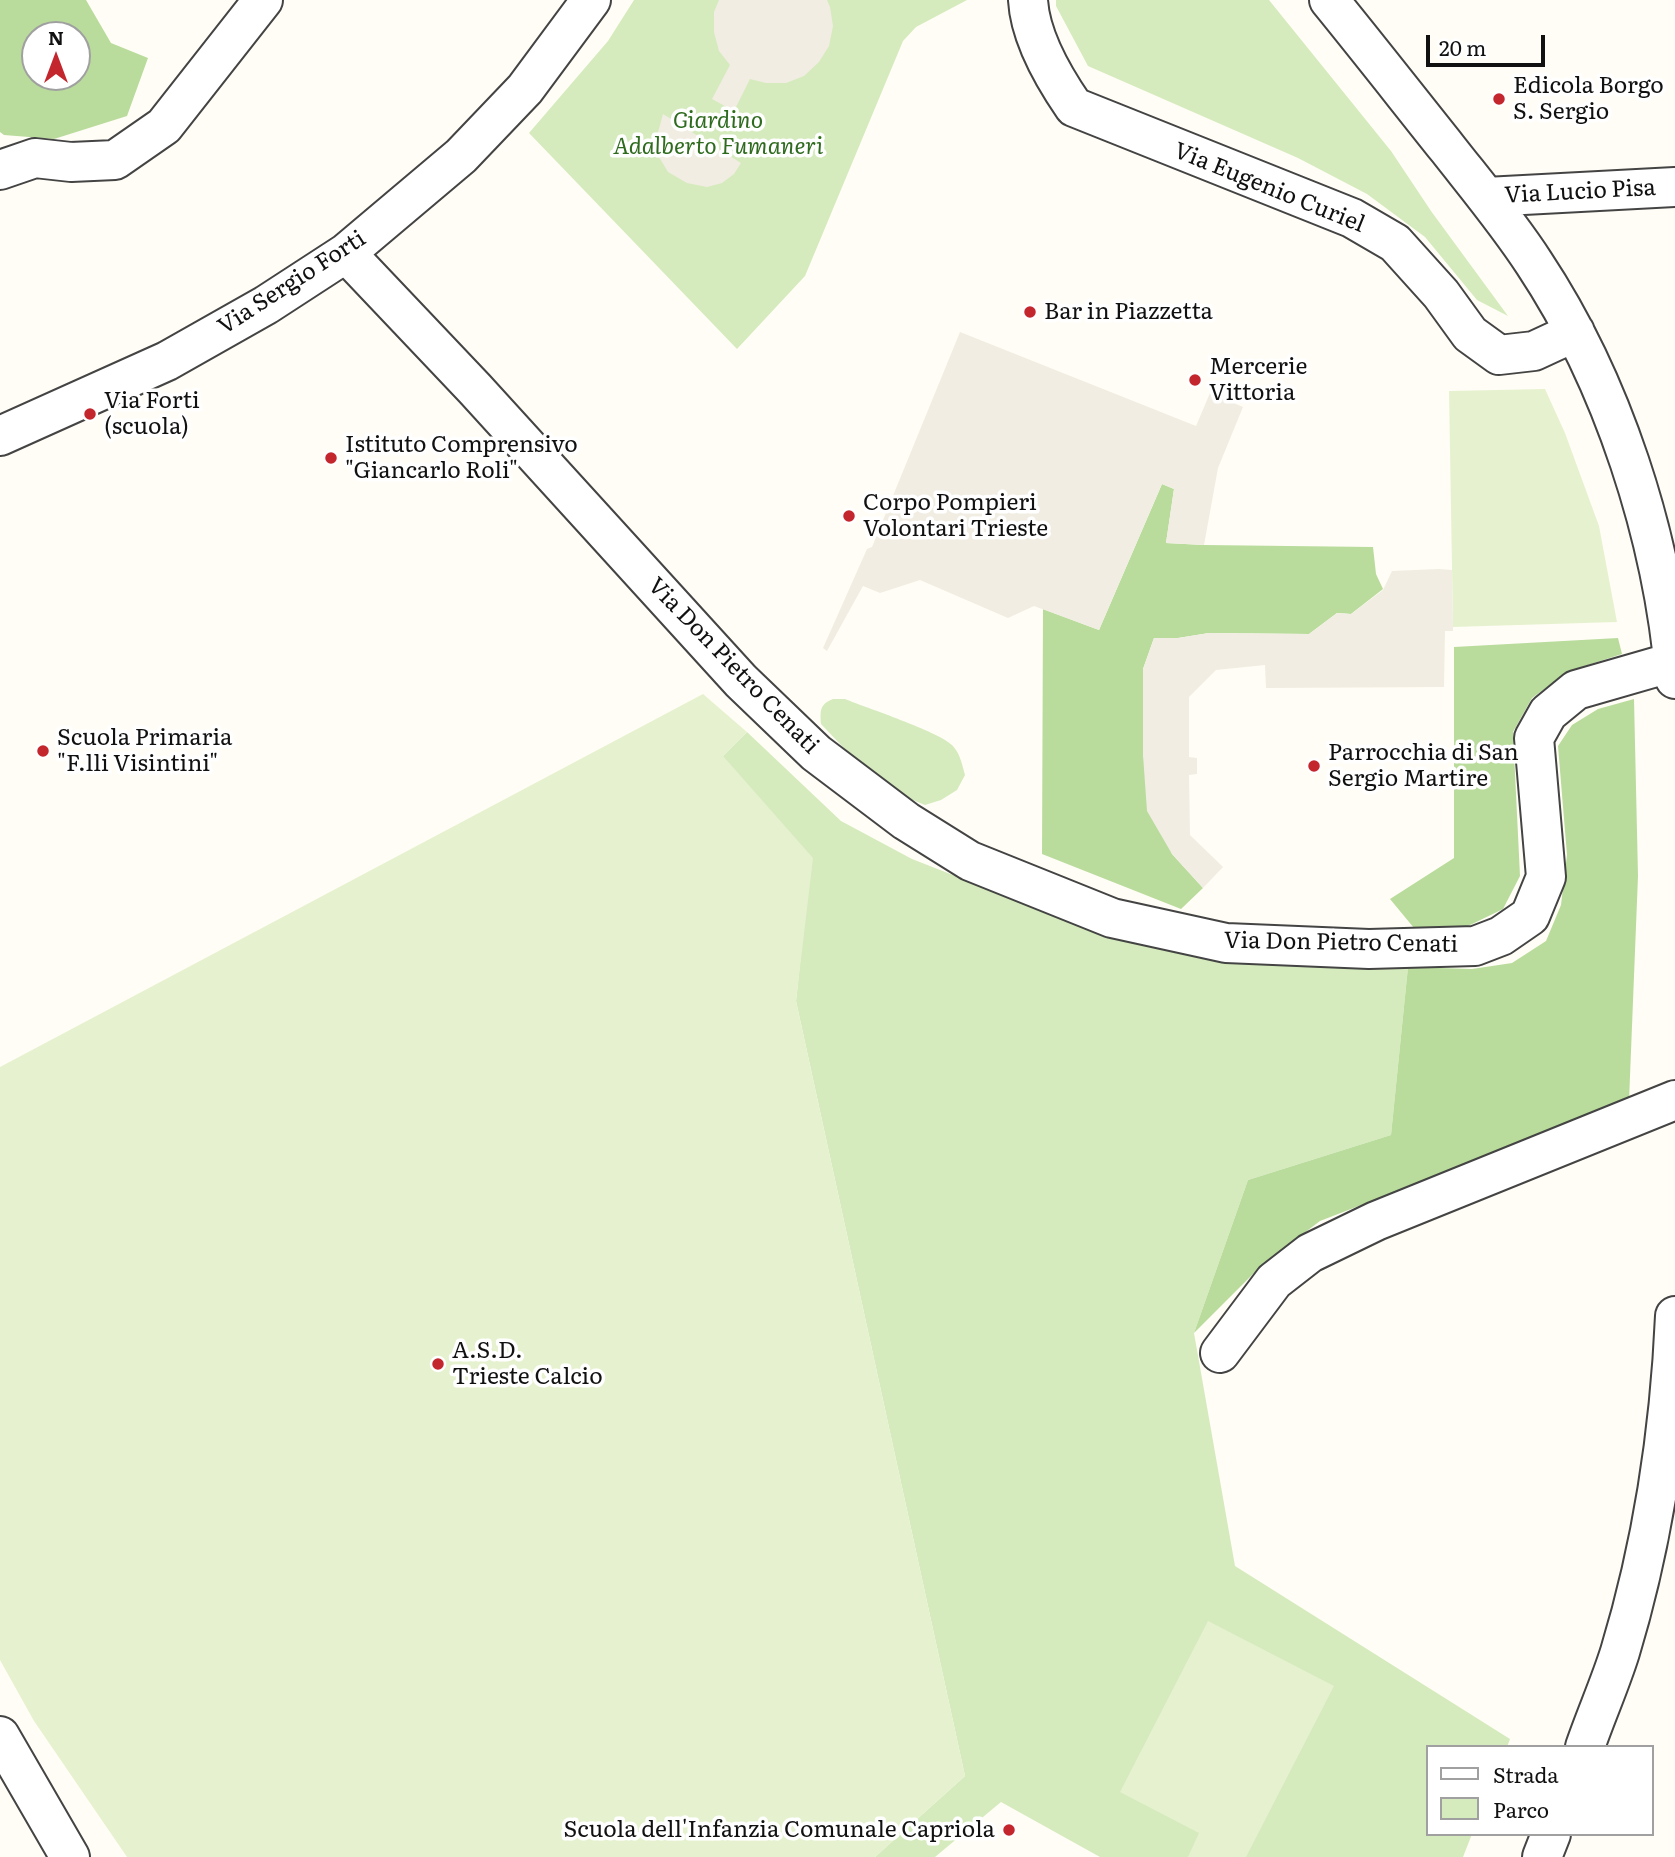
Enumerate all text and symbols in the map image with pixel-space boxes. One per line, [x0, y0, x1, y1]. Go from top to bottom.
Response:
north arrow [21, 21, 91, 91]
scale bar [1430, 21, 1549, 65]
text: N [48, 23, 64, 51]
text: 20 m [1439, 31, 1486, 62]
place label: Edicola Borgo S. Sergio [1513, 72, 1664, 126]
marker: Edicola Borgo S. Sergio [1491, 91, 1507, 107]
park label: Giardino Adalberto Fumaneri [613, 107, 823, 161]
street label: Via Eugenio Curiel [1169, 137, 1369, 239]
street label: Via Lucio Pisa [1504, 174, 1656, 210]
street label: Via Sergio Forti [213, 225, 371, 341]
place label: Bar in Piazzetta [1044, 298, 1213, 326]
marker: Bar in Piazzetta [1022, 304, 1038, 320]
place label: Mercerie Vittoria [1209, 353, 1308, 407]
marker: Mercerie Vittoria [1187, 372, 1203, 388]
place label: Via Forti (scuola) [104, 387, 200, 441]
marker: Via Forti (scuola) [82, 406, 98, 422]
place label: Istituto Comprensivo "Giancarlo Roli" [345, 431, 578, 485]
marker: Istituto Comprensivo "Giancarlo Roli" [323, 450, 339, 466]
place label: Corpo Pompieri Volontari Trieste [863, 489, 1048, 543]
marker: Corpo Pompieri Volontari Trieste [841, 508, 857, 524]
street label: Via Don Pietro Cenati [642, 572, 824, 760]
place label: Scuola Primaria "F.lli Visintini" [57, 724, 232, 778]
place label: Parrocchia di San Sergio Martire [1328, 739, 1519, 793]
marker: Scuola Primaria "F.lli Visintini" [35, 743, 51, 759]
marker: Parrocchia di San Sergio Martire [1306, 758, 1322, 774]
street label: Via Don Pietro Cenati [1224, 927, 1458, 959]
place label: A.S.D. Trieste Calcio [452, 1337, 603, 1391]
marker: A.S.D. Trieste Calcio [430, 1356, 446, 1372]
legend [1426, 1745, 1654, 1836]
text: Strada [1493, 1758, 1559, 1789]
text: Parco [1493, 1793, 1549, 1824]
place label: Scuola dell'Infanzia Comunale Capriola [564, 1816, 995, 1844]
marker: Scuola dell'Infanzia Comunale Capriola [1001, 1822, 1017, 1838]

